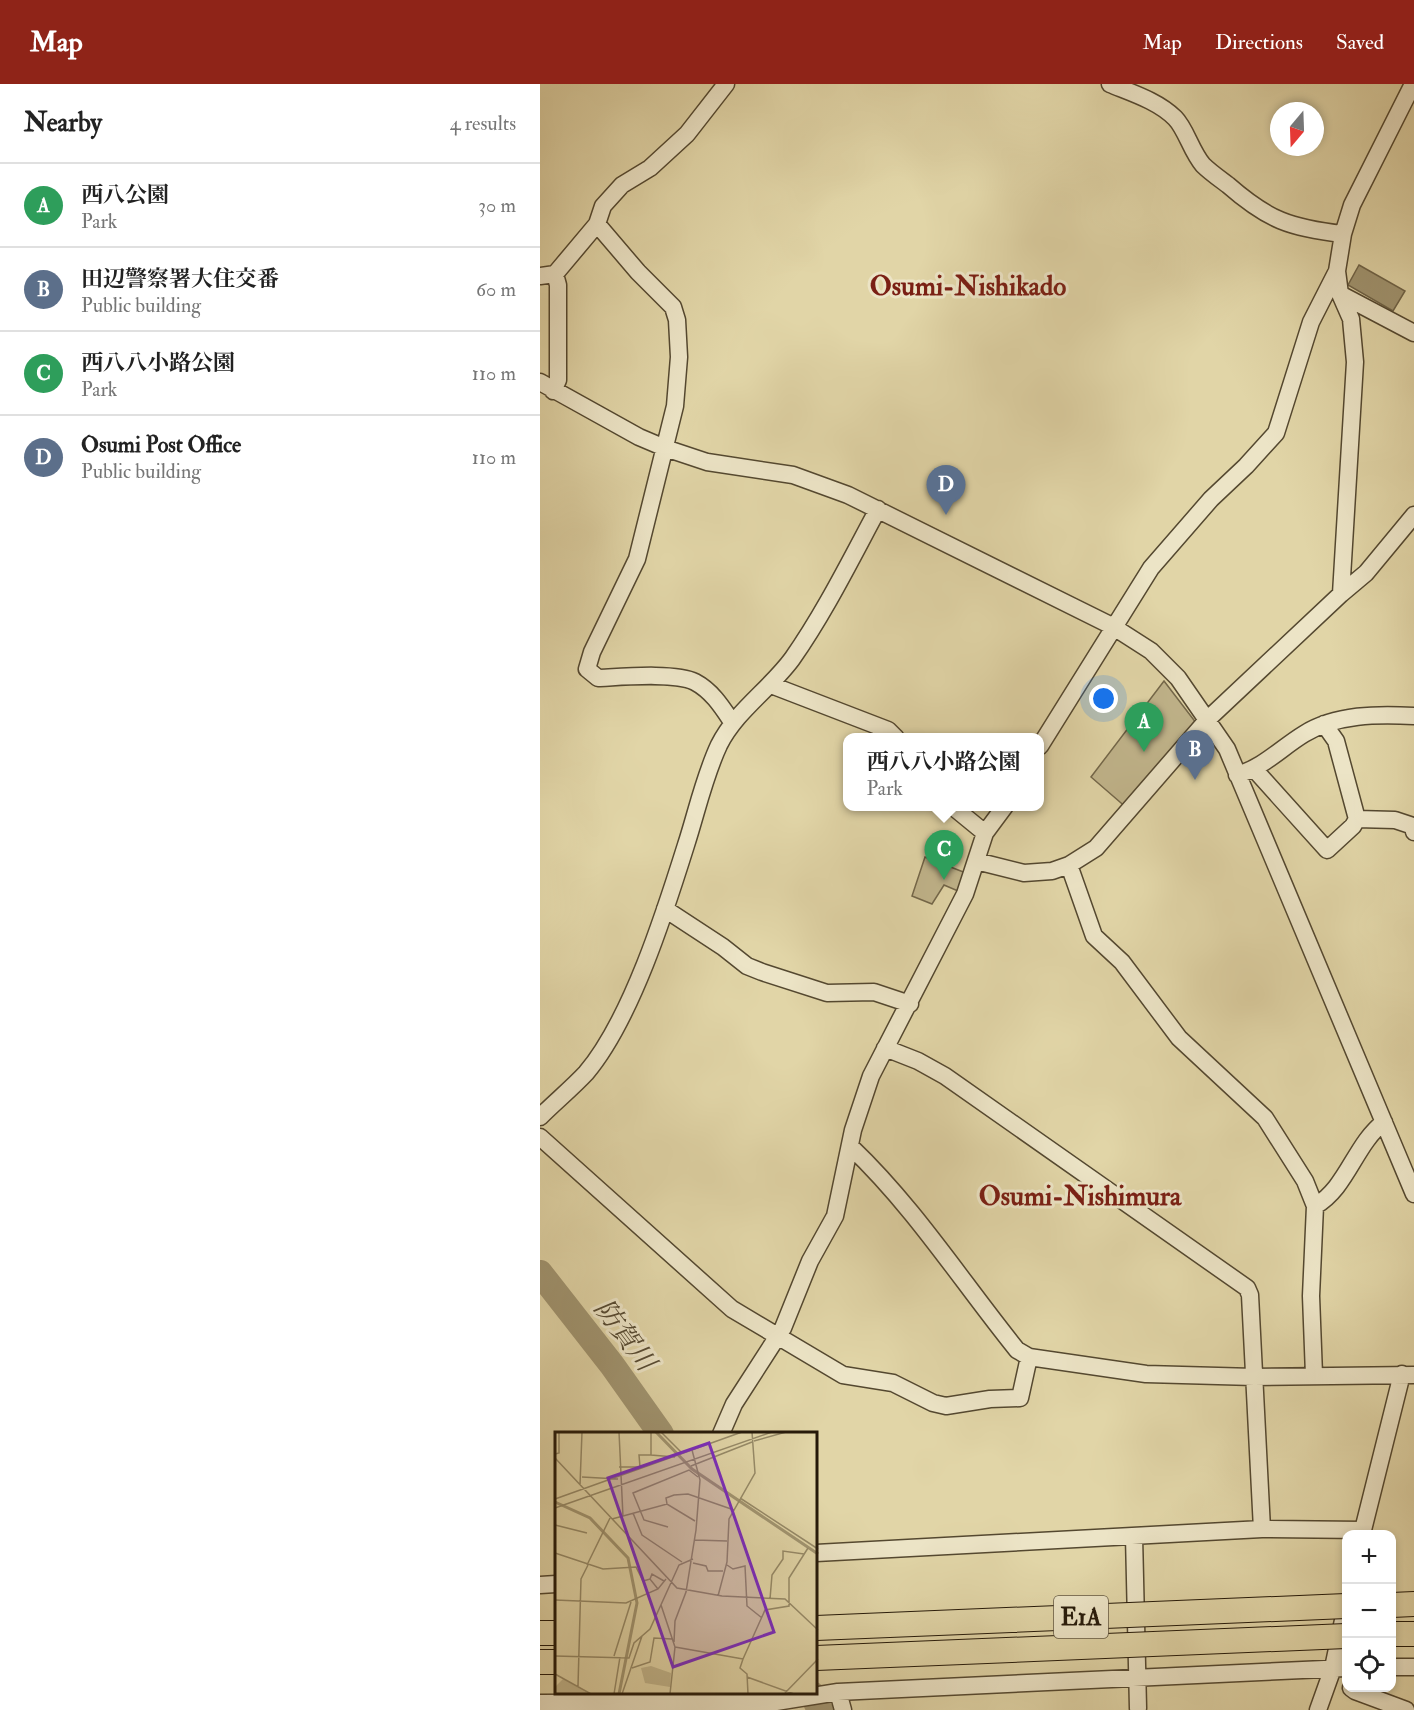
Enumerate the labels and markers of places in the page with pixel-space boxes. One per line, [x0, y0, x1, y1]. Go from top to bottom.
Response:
pin: D [926, 466, 966, 515]
pin: A [1124, 702, 1164, 752]
pin: B [1176, 730, 1214, 780]
pin: C [924, 830, 964, 880]

